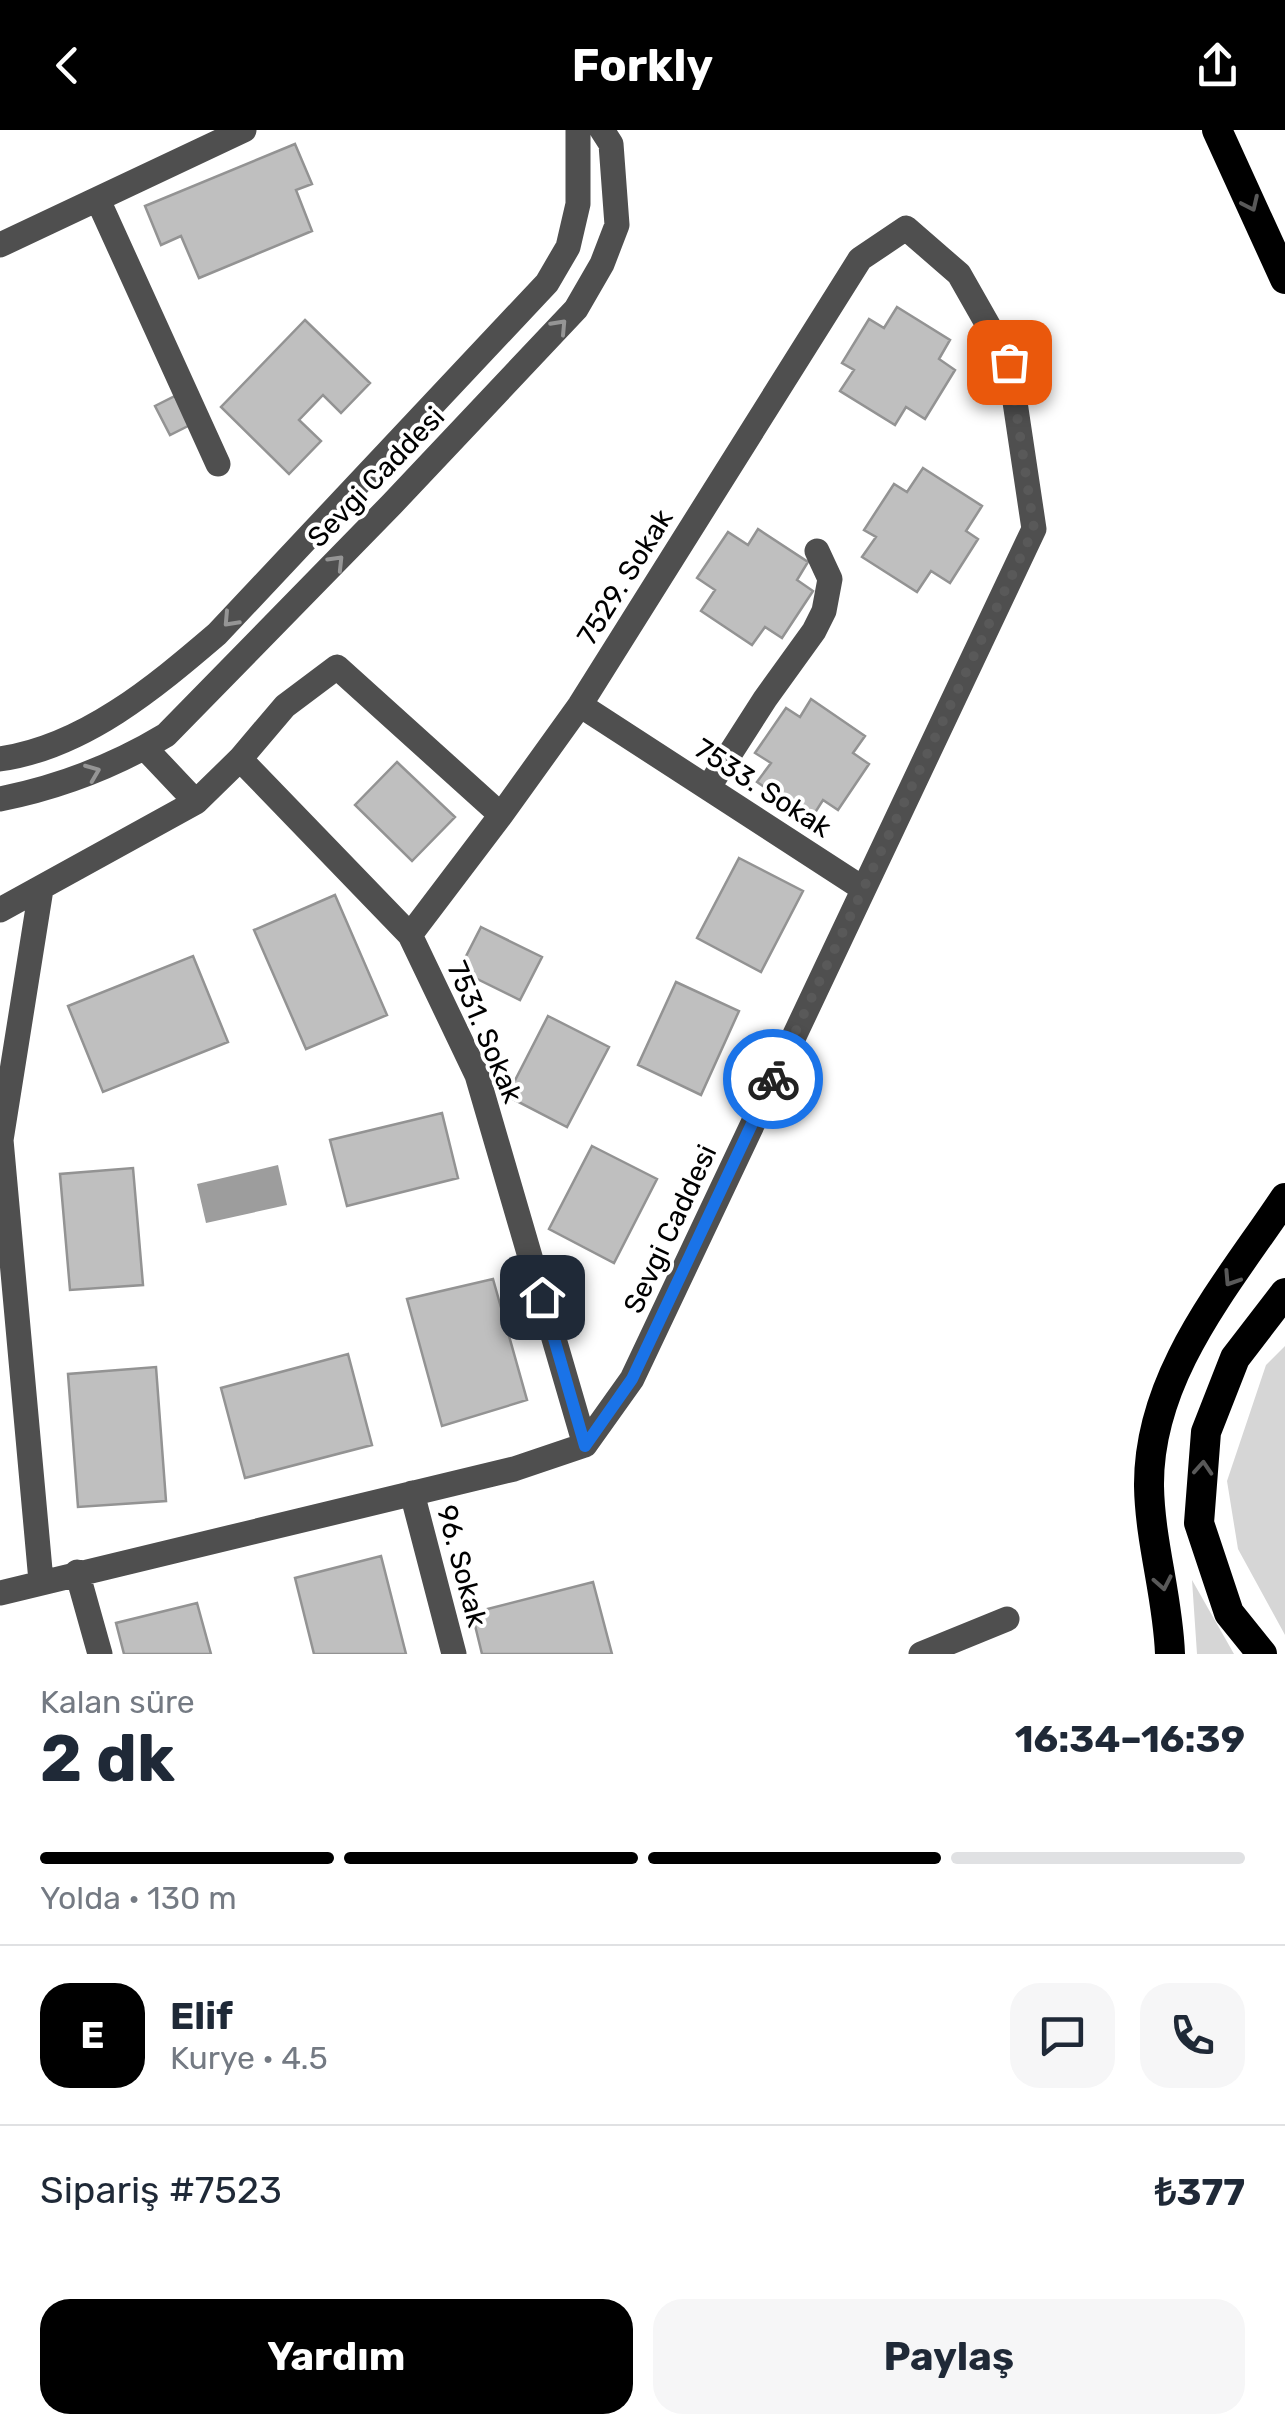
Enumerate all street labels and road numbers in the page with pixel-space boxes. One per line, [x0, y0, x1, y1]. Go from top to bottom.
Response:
street label: Sevgi Caddesi [301, 400, 451, 554]
street label: 7529. Sokak [570, 503, 680, 651]
street label: 7533. Sokak [689, 732, 838, 845]
street label: 7531. Sokak [440, 956, 530, 1108]
street label: Sevgi Caddesi [617, 1140, 723, 1318]
street label: 96. Sokak [430, 1502, 494, 1631]

